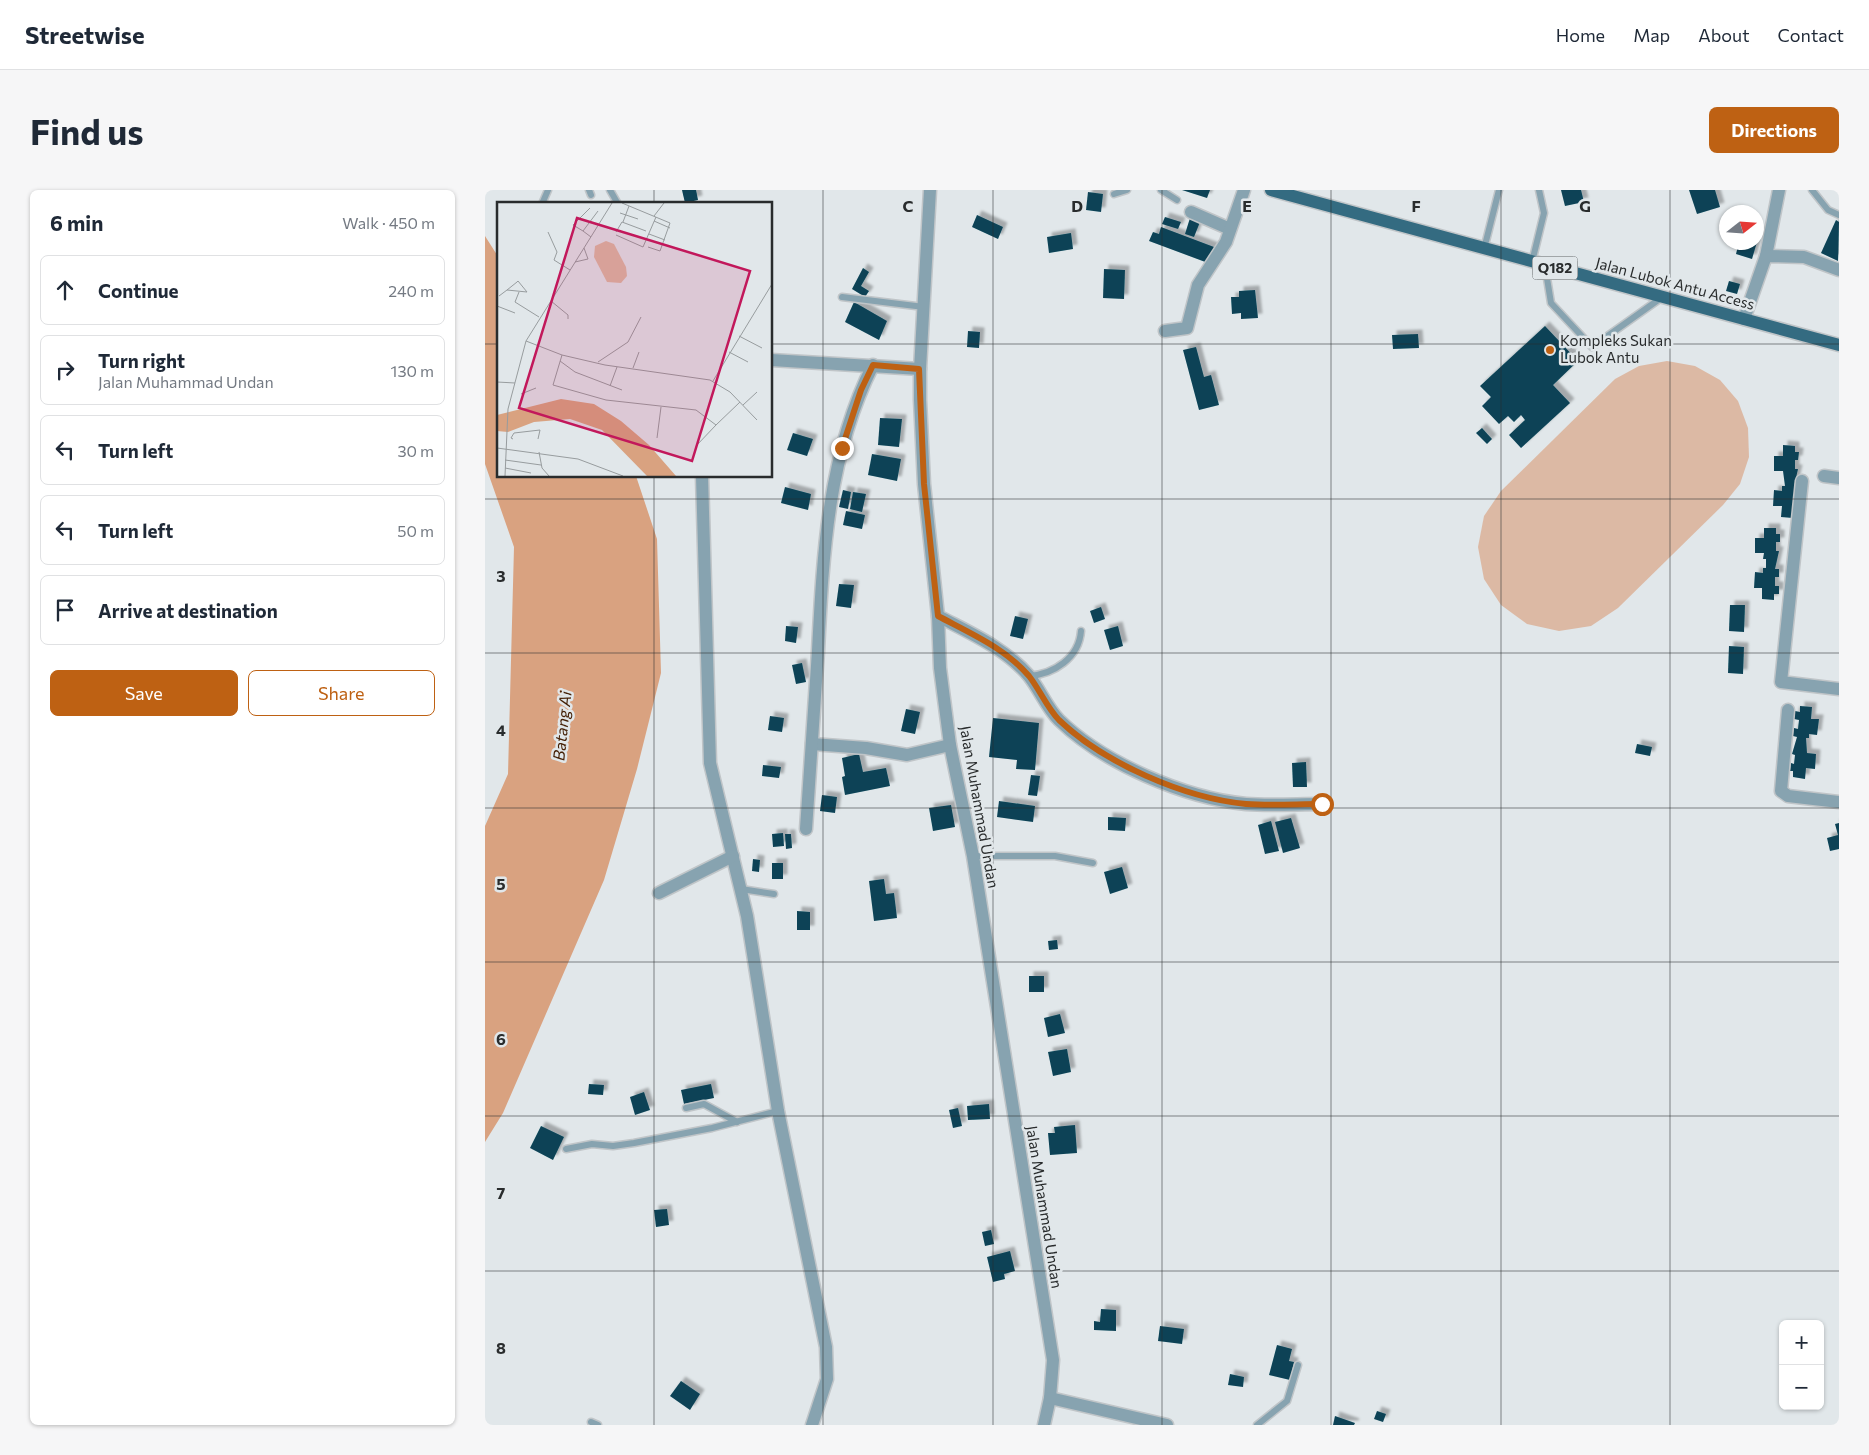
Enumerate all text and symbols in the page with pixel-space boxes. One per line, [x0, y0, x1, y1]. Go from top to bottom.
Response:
text: Streetwise [25, 20, 145, 49]
text: Home [1556, 24, 1605, 46]
text: Map [1633, 24, 1670, 46]
text: About [1698, 24, 1750, 46]
text: Contact [1778, 24, 1844, 46]
button: Directions [1709, 107, 1839, 153]
text: Find us [30, 109, 144, 152]
text: C [903, 196, 914, 215]
text: D [1071, 196, 1083, 215]
text: E [1242, 196, 1252, 215]
text: F [1411, 196, 1421, 215]
text: G [1579, 196, 1591, 215]
inset map [497, 202, 773, 478]
north arrow [1719, 205, 1764, 250]
text: 6 min [50, 210, 103, 235]
text: Walk · 450 m [342, 213, 435, 232]
street label: Jalan Lubok Antu Access [1594, 253, 1757, 313]
road number: Q182 [1533, 256, 1577, 280]
icon: ahead [51, 276, 79, 304]
text: Continue [98, 279, 178, 302]
text: 240 m [388, 281, 434, 300]
place label: Kompleks Sukan Lubok Antu [1560, 331, 1672, 366]
marker: Kompleks Sukan Lubok Antu [1544, 344, 1556, 356]
text: Turn right [98, 349, 185, 372]
icon: right [51, 356, 79, 384]
text: 130 m [391, 361, 434, 380]
text: Jalan Muhammad Undan [98, 372, 274, 391]
icon: left [51, 436, 79, 464]
route end [831, 437, 854, 460]
text: Turn left [98, 439, 173, 462]
text: 30 m [397, 441, 434, 460]
icon: left [51, 516, 79, 544]
text: Turn left [98, 519, 173, 542]
text: 50 m [397, 521, 434, 540]
text: 3 [496, 566, 506, 585]
icon: arrive [51, 596, 79, 624]
text: Arrive at destination [98, 599, 278, 622]
button: Save [50, 670, 238, 716]
button: Share [248, 670, 435, 716]
water label: Batang Ai [548, 689, 575, 762]
text: 4 [496, 720, 506, 739]
street label: Jalan Muhammad Undan [957, 724, 1003, 889]
route start [1311, 793, 1334, 816]
text: 5 [496, 874, 506, 893]
text: 6 [496, 1029, 506, 1048]
street label: Jalan Muhammad Undan [1023, 1124, 1067, 1290]
text: 7 [497, 1183, 506, 1202]
map controls [1779, 1320, 1824, 1410]
button: + [1779, 1320, 1824, 1365]
text: 8 [496, 1338, 506, 1357]
button: − [1779, 1365, 1824, 1410]

